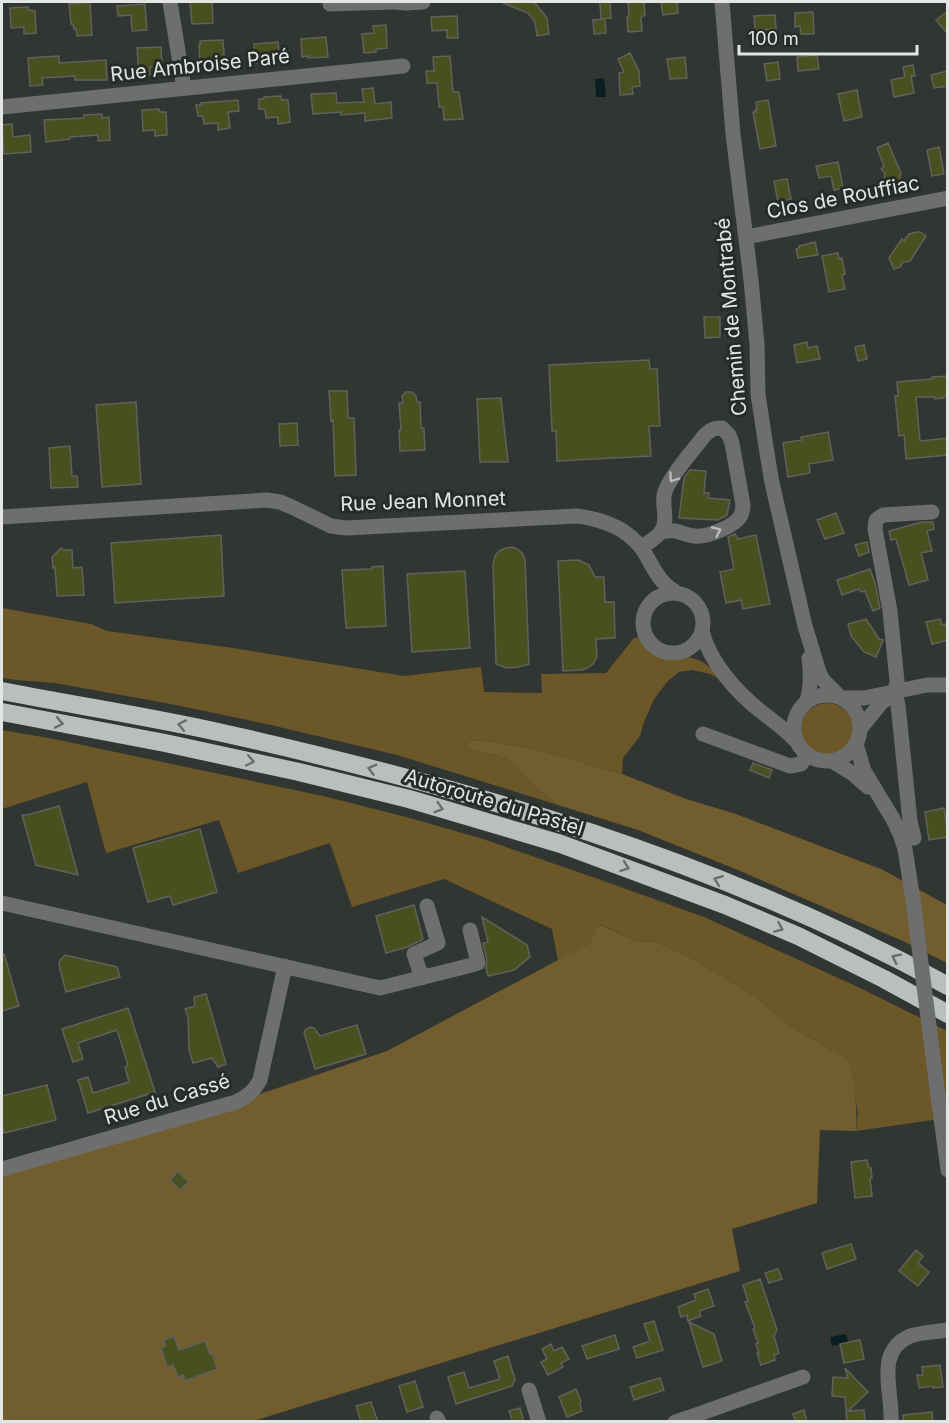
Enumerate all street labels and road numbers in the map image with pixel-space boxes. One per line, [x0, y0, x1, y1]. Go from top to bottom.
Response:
street label: Rue Ambroise Paré [109, 44, 291, 86]
street label: Clos de Rouffiac [765, 170, 921, 224]
street label: Chemin de Montrabé [710, 217, 752, 417]
street label: Rue Jean Monnet [340, 486, 507, 516]
street label: Autoroute du Pastel [402, 763, 586, 841]
street label: Rue du Cassé [101, 1068, 233, 1130]

